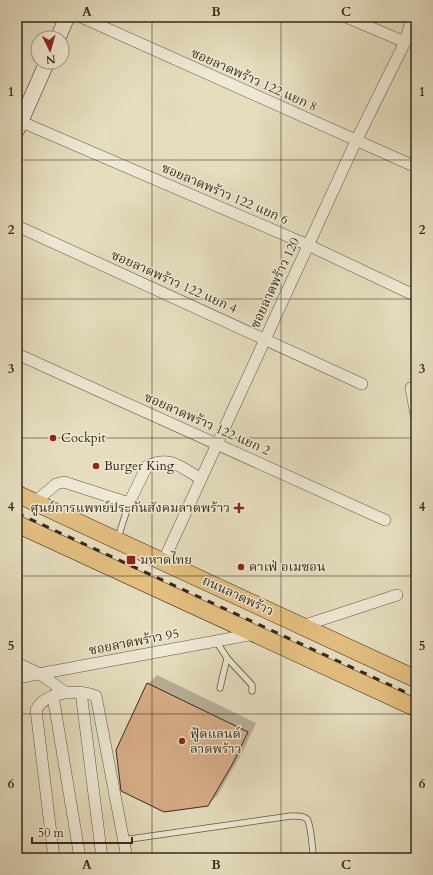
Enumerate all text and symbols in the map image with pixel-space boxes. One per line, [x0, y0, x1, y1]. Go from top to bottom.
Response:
text: A [82, 3, 92, 21]
text: B [211, 3, 221, 21]
text: C [341, 3, 351, 21]
north arrow [30, 30, 70, 70]
street label: ซอยลาดพร้าว 122 แยก 8 [188, 44, 320, 116]
text: N [45, 52, 56, 67]
text: 1 [8, 83, 14, 101]
text: 1 [419, 83, 425, 101]
street label: ซอยลาดพร้าว 122 แยก 6 [159, 159, 291, 229]
text: 2 [8, 221, 15, 239]
text: 2 [419, 221, 426, 239]
street label: ซอยลาดพร้าว 120 [246, 234, 304, 331]
street label: ซอยลาดพร้าว 122 แยก 4 [108, 246, 240, 318]
text: 3 [8, 360, 15, 378]
text: 3 [419, 360, 426, 378]
street label: ซอยลาดพร้าว 122 แยก 2 [141, 388, 273, 460]
place label: Cockpit [61, 429, 106, 447]
marker: Cockpit [48, 433, 58, 443]
place label: Burger King [104, 457, 175, 475]
marker: Burger King [91, 461, 101, 471]
text: 4 [8, 498, 15, 516]
text: 4 [419, 498, 426, 516]
place label: ศูนย์การแพทย์ประกันสังคมลาดพร้าว [30, 499, 230, 517]
marker: ศูนย์การแพทย์ประกันสังคมลาดพร้าว [233, 502, 245, 514]
place label: มหาดไทย [140, 551, 192, 569]
marker: มหาดไทย [125, 554, 137, 566]
place label: คาเฟ่ อเมซอน [249, 558, 326, 576]
marker: คาเฟ่ อเมซอน [236, 562, 246, 572]
street label: ถนนลาดพร้าว [200, 572, 276, 620]
street label: ซอยลาดพร้าว 95 [87, 624, 181, 660]
text: 5 [8, 637, 14, 655]
text: 5 [419, 637, 425, 655]
place label: ฟู้ดแลนด์ ลาดพร้าว [190, 725, 241, 758]
marker: ฟู้ดแลนด์ ลาดพร้าว [177, 736, 187, 746]
text: 6 [8, 775, 15, 793]
text: 6 [419, 775, 426, 793]
scale bar [32, 819, 132, 845]
text: 50 m [38, 825, 65, 841]
text: A [82, 856, 92, 874]
text: B [211, 856, 221, 874]
text: C [341, 856, 351, 874]

